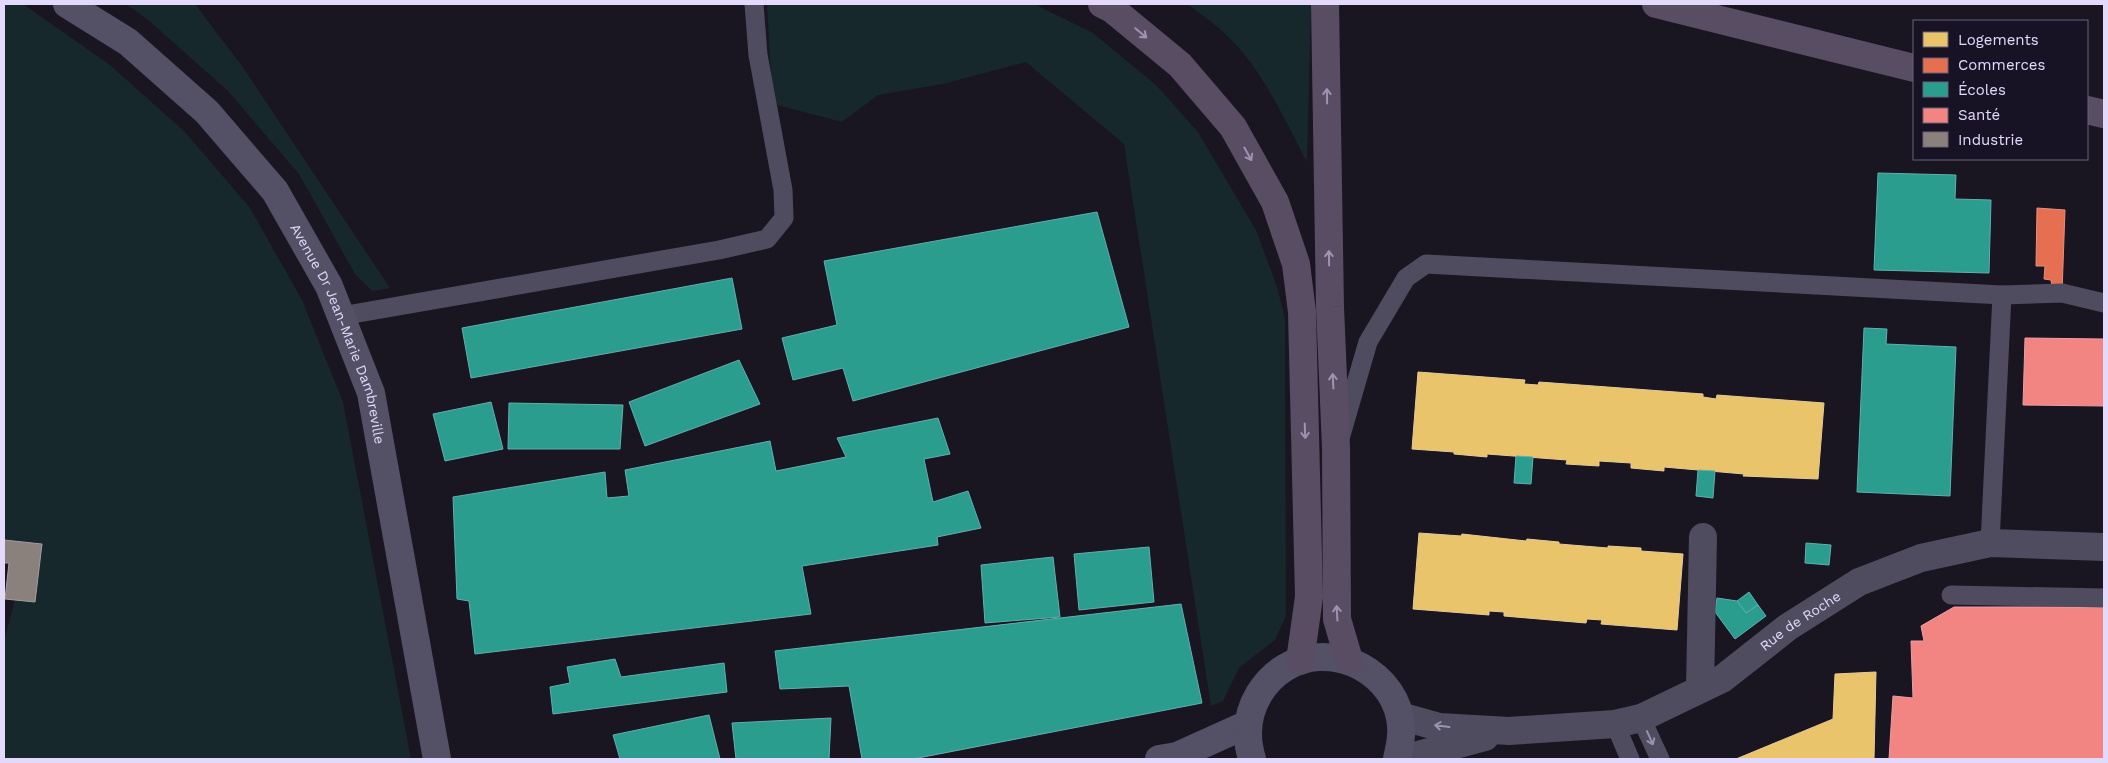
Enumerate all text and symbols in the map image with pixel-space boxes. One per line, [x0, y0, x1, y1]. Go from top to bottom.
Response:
legend [1913, 20, 2088, 160]
one-way arrow [1134, 27, 1147, 38]
text: Logements [1958, 31, 2039, 49]
text: Commerces [1958, 56, 2045, 74]
text: Écoles [1958, 81, 2006, 99]
one-way arrow [1322, 88, 1332, 104]
text: Santé [1958, 106, 2000, 124]
text: Industrie [1958, 131, 2023, 149]
one-way arrow [1243, 146, 1253, 160]
street label: Avenue Dr Jean-Marie Dambreville [287, 221, 388, 445]
one-way arrow [1325, 251, 1334, 267]
one-way arrow [1329, 373, 1338, 389]
one-way arrow [1300, 422, 1310, 438]
street label: Rue de Roche [1757, 588, 1844, 654]
one-way arrow [1333, 605, 1342, 621]
one-way arrow [1435, 721, 1451, 731]
one-way arrow [1646, 730, 1656, 745]

